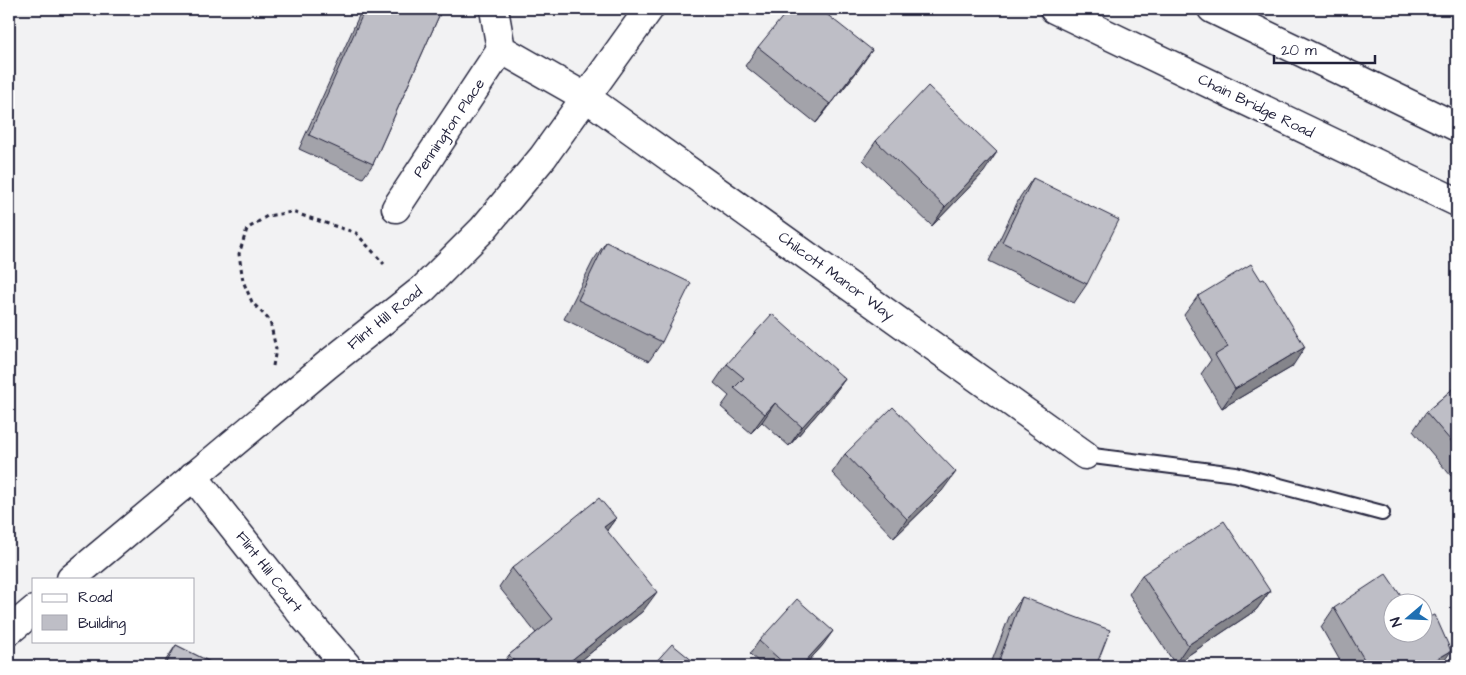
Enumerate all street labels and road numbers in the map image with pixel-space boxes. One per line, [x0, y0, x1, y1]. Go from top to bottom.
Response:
street label: Chain Bridge Road [1194, 69, 1318, 144]
street label: Pennington Place [408, 74, 491, 182]
street label: Chilcott Manor Way [773, 227, 898, 326]
street label: Flint Hill Road [343, 281, 427, 355]
street label: Flint Hill Court [231, 527, 307, 617]

